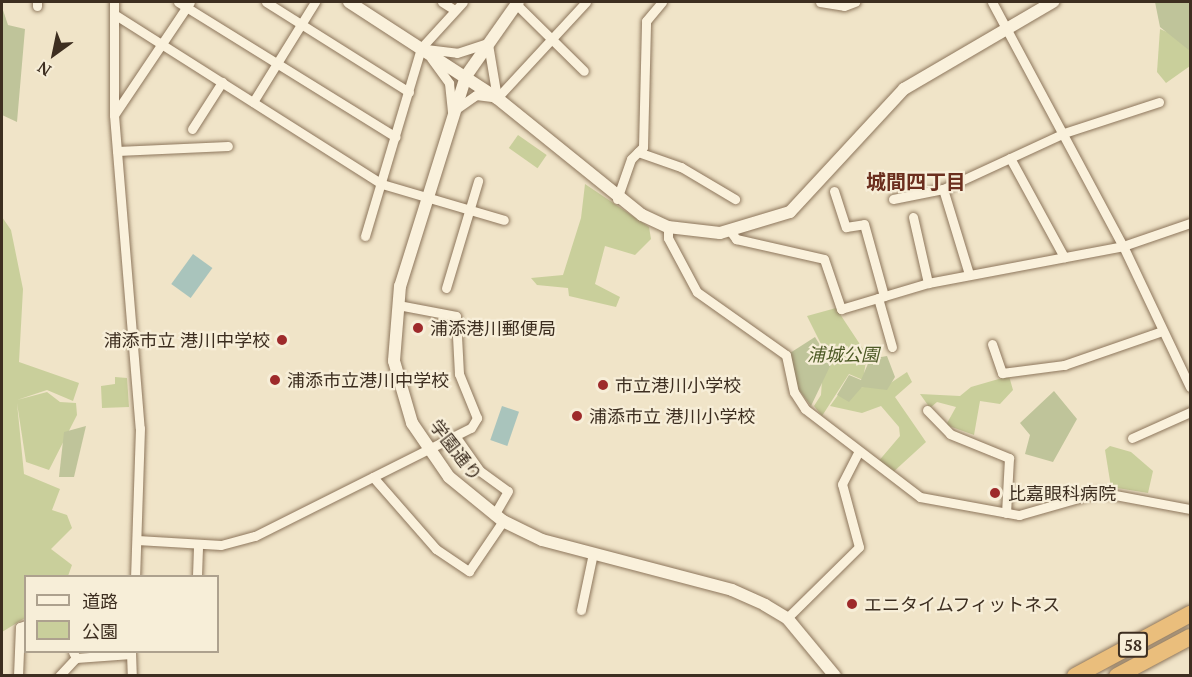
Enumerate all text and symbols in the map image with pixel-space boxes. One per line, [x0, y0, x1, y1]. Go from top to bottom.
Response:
north arrow [24, 24, 84, 84]
text: N [33, 57, 55, 82]
district label: 城間四丁目 [866, 169, 966, 193]
place label: 浦添港川郵便局 [430, 317, 556, 339]
marker: 浦添港川郵便局 [411, 321, 425, 335]
place label: 浦添市立 港川中学校 [104, 329, 270, 351]
marker: 浦添市立 港川中学校 [275, 333, 289, 347]
park label: 浦城公園 [807, 343, 879, 365]
place label: 浦添市立港川中学校 [287, 369, 449, 391]
marker: 浦添市立港川中学校 [268, 373, 282, 387]
place label: 市立港川小学校 [615, 374, 741, 396]
marker: 市立港川小学校 [596, 378, 610, 392]
place label: 浦添市立 港川小学校 [589, 405, 755, 427]
marker: 浦添市立 港川小学校 [570, 409, 584, 423]
street label: 学園通り [425, 415, 487, 485]
place label: 比嘉眼科病院 [1008, 482, 1116, 504]
marker: 比嘉眼科病院 [986, 484, 1004, 502]
legend [24, 575, 219, 653]
text: 道路 [82, 589, 118, 613]
place label: エニタイムフィットネス [864, 593, 1062, 615]
marker: エニタイムフィットネス [845, 597, 859, 611]
text: 公園 [82, 619, 118, 643]
road number: 58 [1116, 632, 1150, 658]

